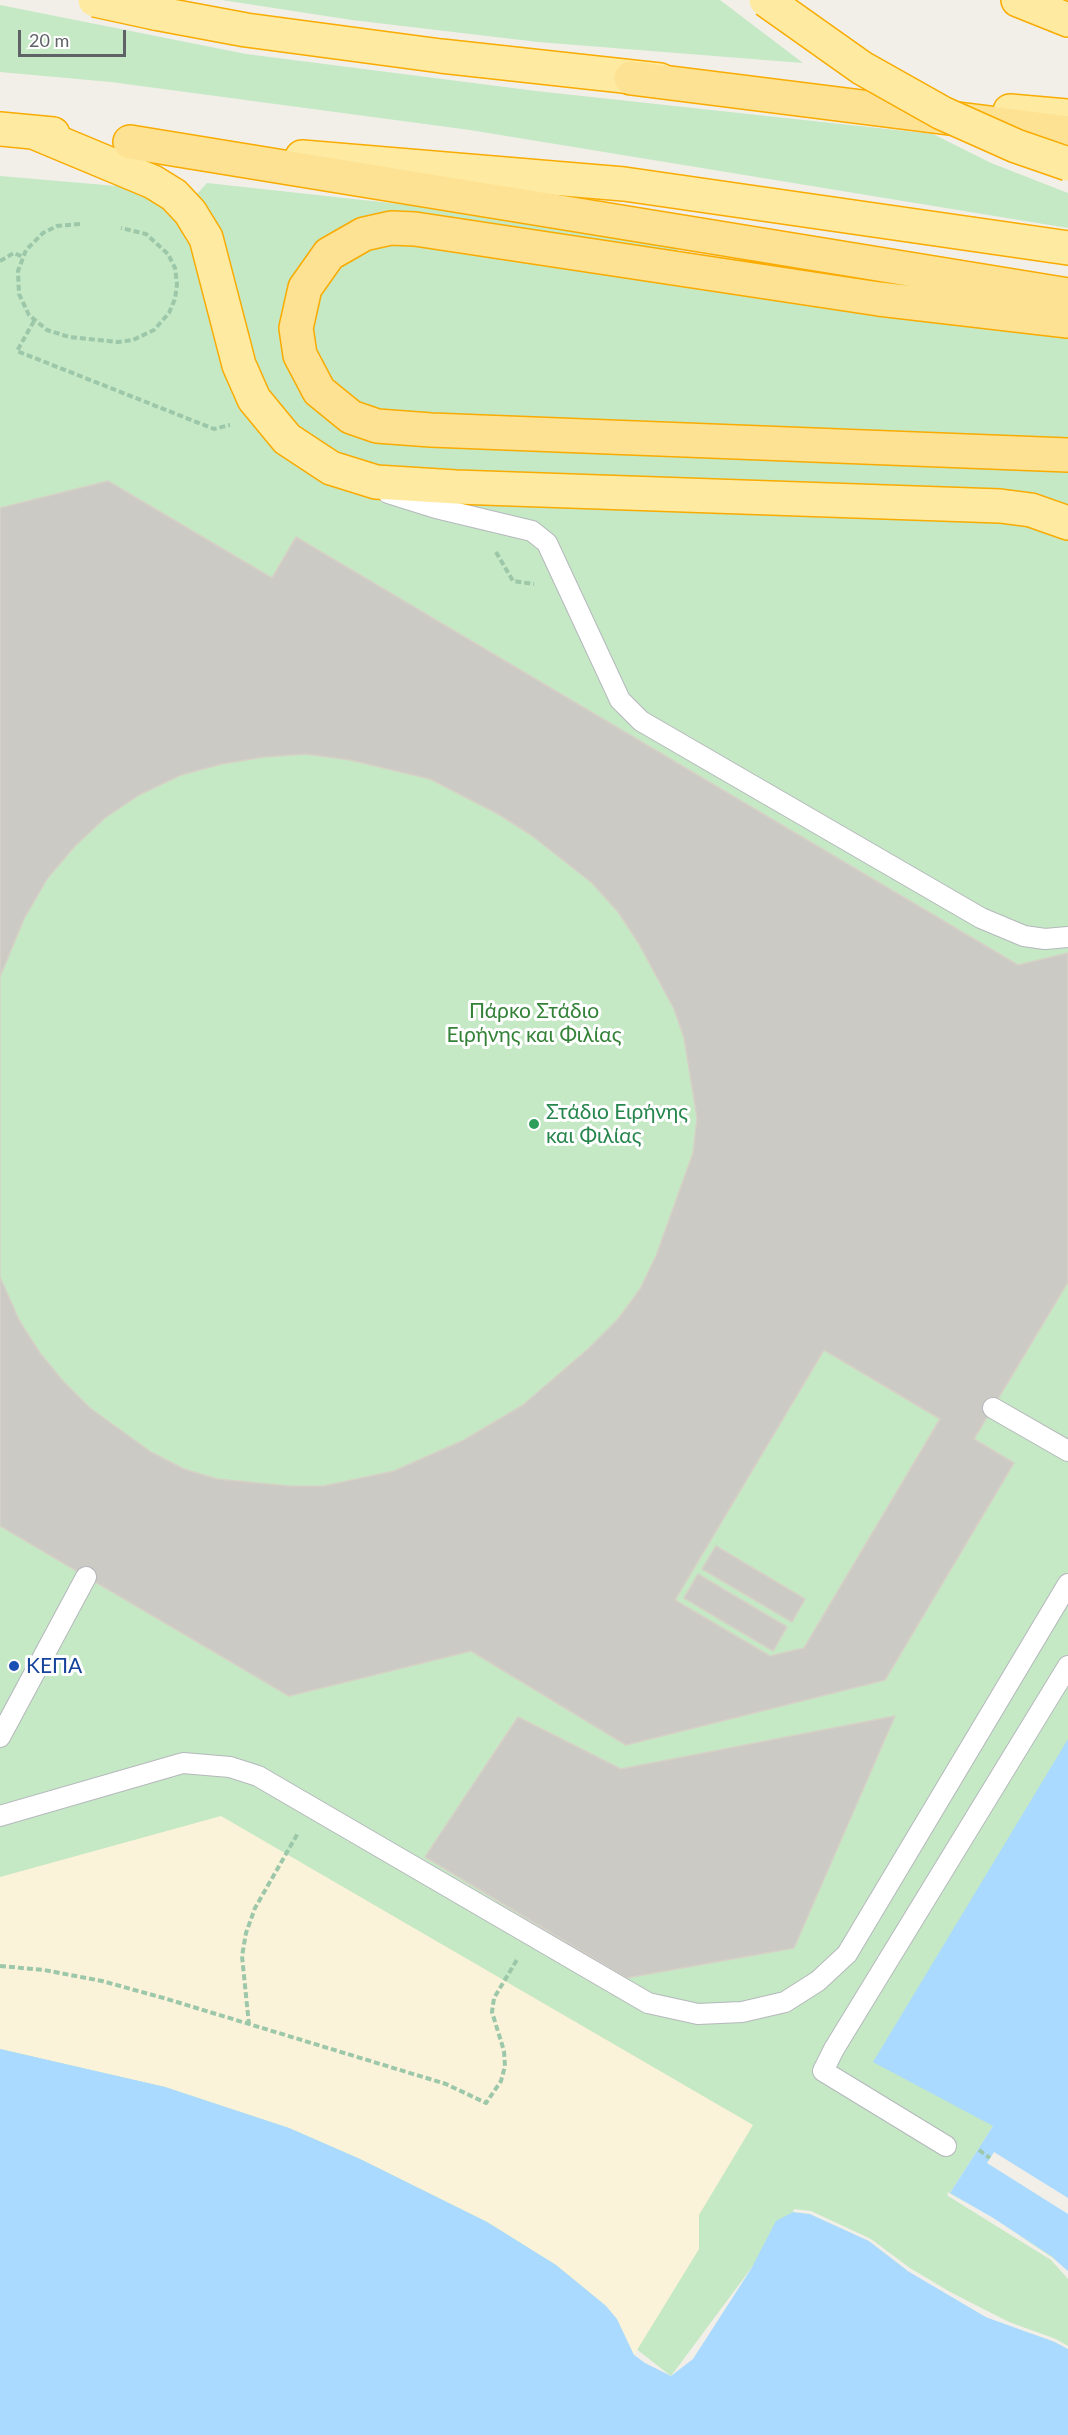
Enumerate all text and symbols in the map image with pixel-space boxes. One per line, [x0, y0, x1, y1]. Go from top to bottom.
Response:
scale bar [21, 18, 129, 56]
text: 20 m [29, 29, 69, 51]
park label: Πάρκο Στάδιο Ειρήνης και Φιλίας [447, 998, 621, 1048]
place label: Στάδιο Ειρήνης και Φιλίας [546, 1099, 688, 1149]
marker: Στάδιο Ειρήνης και Φιλίας [527, 1117, 541, 1131]
place label: ΚΕΠΑ [26, 1653, 82, 1679]
marker: ΚΕΠΑ [7, 1659, 21, 1673]

